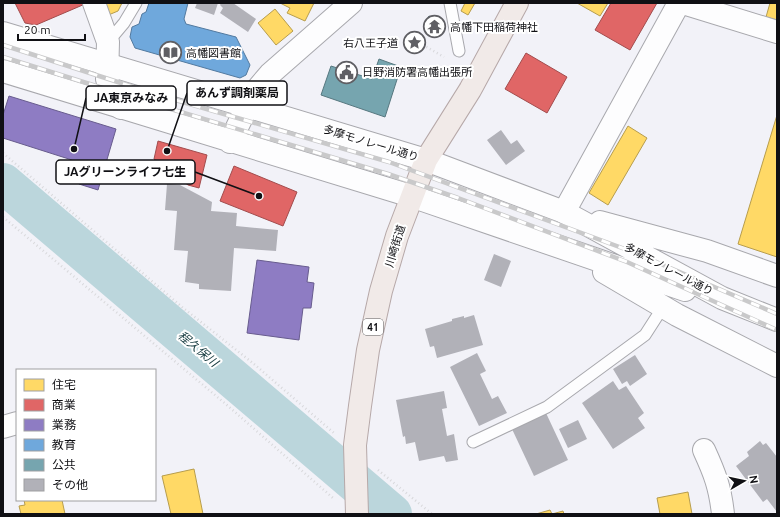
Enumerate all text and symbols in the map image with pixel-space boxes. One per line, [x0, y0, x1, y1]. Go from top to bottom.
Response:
temple icon: 高幡下田稲荷神社 [422, 14, 448, 40]
scale bar [18, 16, 85, 42]
place label: 高幡下田稲荷神社 [450, 21, 538, 33]
text: 20 m [24, 23, 51, 36]
place icon: 右八王子道 [401, 30, 427, 56]
place label: 右八王子道 [343, 37, 398, 49]
library icon: 高幡図書館 [157, 40, 183, 66]
place label: 高幡図書館 [186, 47, 241, 59]
public building icon: 日野消防署高幡出張所 [333, 59, 359, 85]
place label: 日野消防署高幡出張所 [362, 66, 473, 78]
callout: あんず調剤薬局 [187, 81, 287, 105]
callout: JA東京みなみ [86, 86, 176, 110]
text: あんず調剤薬局 [195, 86, 279, 99]
text: JA東京みなみ [94, 91, 168, 104]
street label: 多摩モノレール通り [322, 123, 420, 163]
callout: JAグリーンライフ七生 [56, 160, 195, 184]
text: JAグリーンライフ七生 [64, 165, 186, 178]
street label: 川崎街道 [383, 223, 407, 269]
street label: 多摩モノレール通り [622, 240, 716, 298]
road number: 41 [363, 319, 383, 335]
water label: 程久保川 [176, 328, 222, 370]
legend [16, 369, 156, 501]
text: 住宅 [52, 378, 76, 391]
text: 商業 [52, 398, 76, 411]
text: 業務 [52, 418, 76, 431]
text: 教育 [52, 438, 76, 451]
text: 公共 [52, 458, 76, 471]
north arrow [724, 461, 764, 501]
text: N [747, 474, 760, 484]
text: その他 [52, 478, 88, 491]

